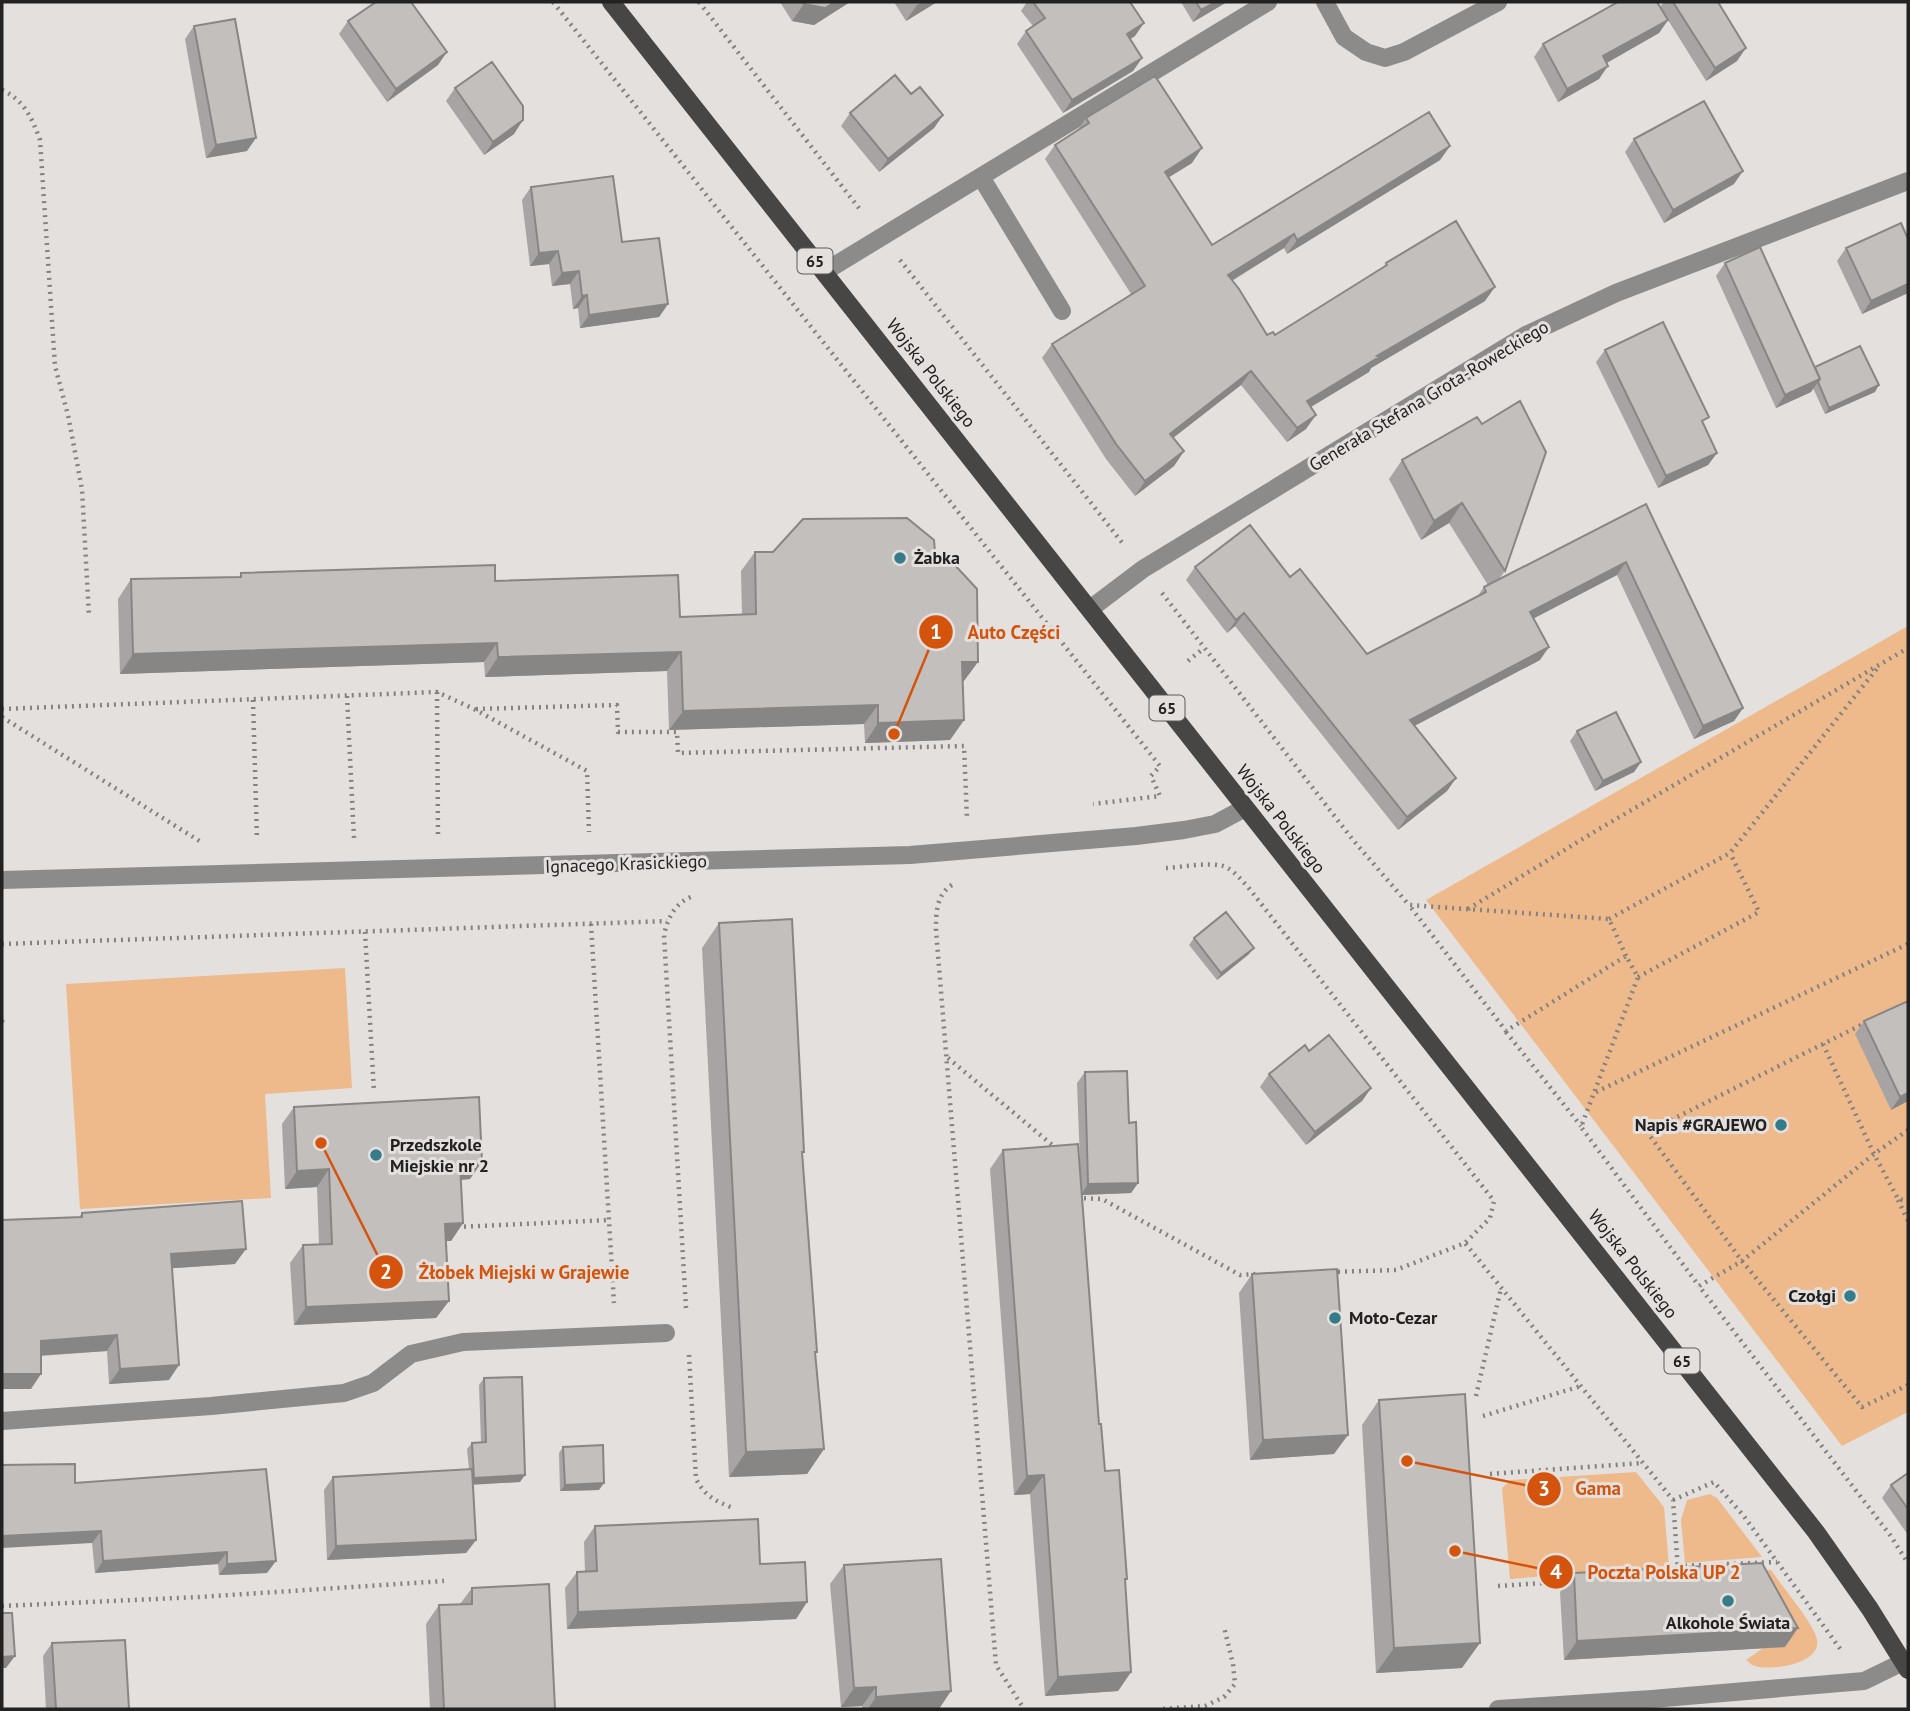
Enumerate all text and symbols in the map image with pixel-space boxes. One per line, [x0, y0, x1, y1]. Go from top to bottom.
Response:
road number: 65 [798, 248, 832, 274]
street label: Wojska Polskiego [882, 314, 981, 432]
street label: Generała Stefana Grota-Roweckiego [1305, 315, 1553, 476]
place label: Żabka [914, 546, 960, 569]
marker: Żabka [892, 550, 908, 566]
callout: Auto Części [918, 612, 1075, 652]
text: 1 [930, 618, 942, 645]
text: Auto Części [968, 620, 1060, 644]
road number: 65 [1150, 695, 1184, 720]
street label: Wojska Polskiego [1232, 760, 1331, 878]
street label: Ignacego Krasickiego [545, 849, 707, 878]
place label: Napis #GRAJEWO [1635, 1113, 1767, 1136]
marker: Napis #GRAJEWO [1773, 1117, 1789, 1133]
place label: Przedszkole Miejskie nr 2 [390, 1133, 489, 1177]
marker: Przedszkole Miejskie nr 2 [368, 1147, 384, 1163]
street label: Wojska Polskiego [1584, 1205, 1683, 1323]
callout: Żłobek Miejski w Grajewie [369, 1252, 644, 1292]
text: 2 [380, 1258, 392, 1285]
text: Żłobek Miejski w Grajewie [419, 1260, 629, 1284]
place label: Czołgi [1788, 1284, 1836, 1307]
marker: Czołgi [1842, 1288, 1858, 1304]
place label: Moto-Cezar [1349, 1306, 1438, 1329]
marker: Moto-Cezar [1327, 1310, 1343, 1326]
road number: 65 [1664, 1348, 1700, 1373]
callout: Gama [1526, 1469, 1635, 1509]
text: 3 [1538, 1475, 1550, 1502]
text: Gama [1575, 1476, 1621, 1500]
callout: Poczta Polska UP 2 [1538, 1552, 1755, 1592]
text: 4 [1550, 1558, 1562, 1585]
text: Poczta Polska UP 2 [1588, 1560, 1740, 1584]
marker: Alkohole Świata [1720, 1593, 1736, 1609]
place label: Alkohole Świata [1666, 1611, 1790, 1634]

